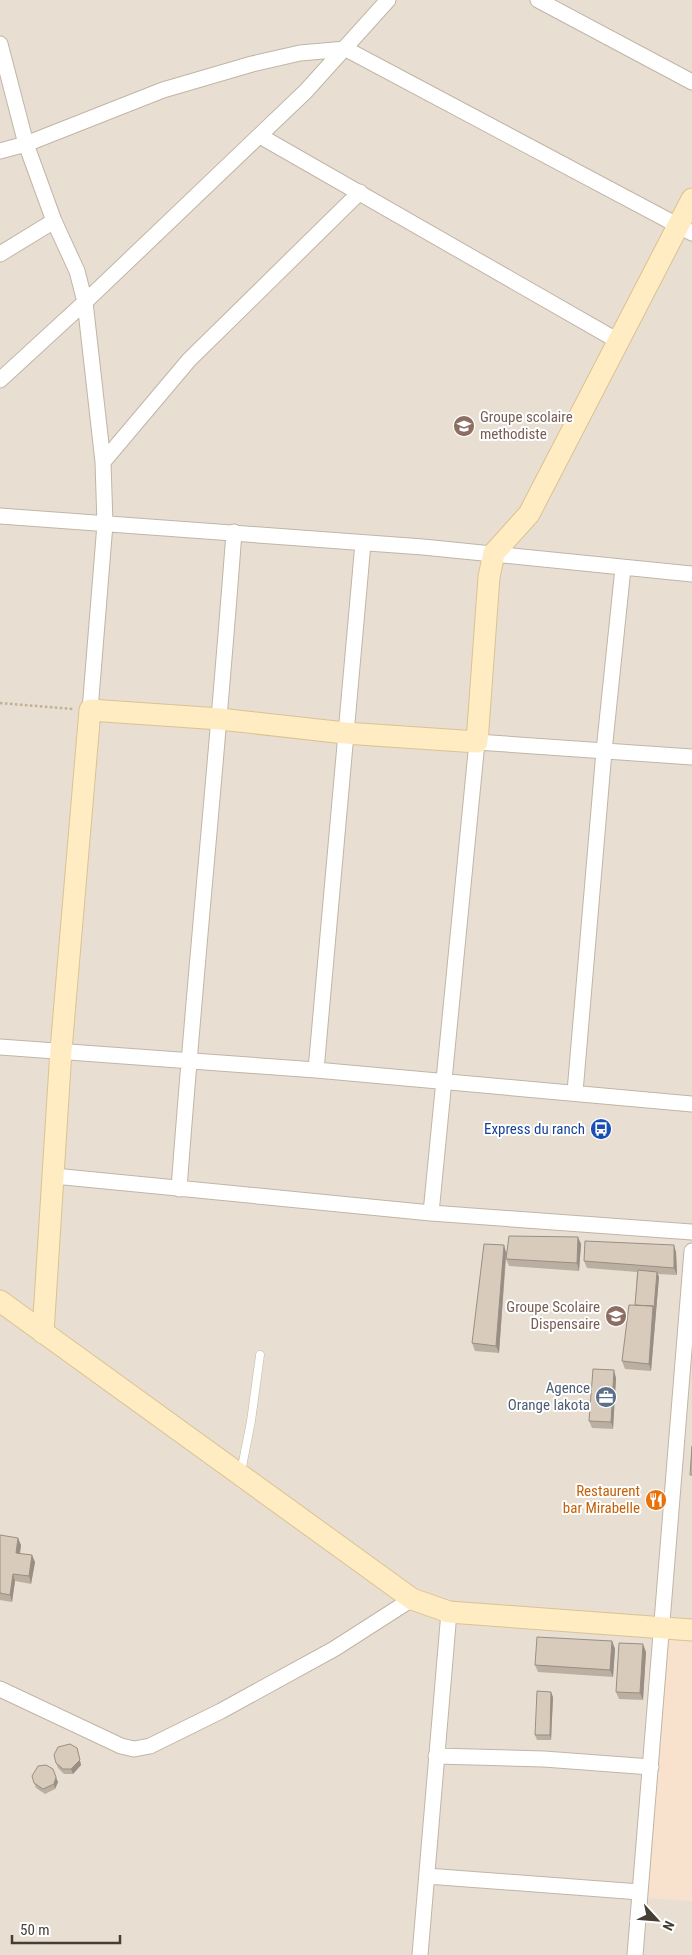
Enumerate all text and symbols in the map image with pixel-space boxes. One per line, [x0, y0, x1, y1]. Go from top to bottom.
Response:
place label: Groupe scolaire methodiste [480, 408, 573, 443]
school or university icon: Groupe scolaire methodiste [452, 414, 476, 438]
bus stop icon: Express du ranch [589, 1117, 613, 1141]
place label: Express du ranch [484, 1120, 585, 1138]
place label: Groupe Scolaire Dispensaire [506, 1298, 600, 1333]
school or university icon: Groupe Scolaire Dispensaire [604, 1304, 628, 1328]
place label: Agence Orange lakota [508, 1379, 590, 1414]
office icon: Agence Orange lakota [594, 1385, 618, 1409]
place label: Restaurent bar Mirabelle [563, 1482, 640, 1517]
restaurant icon: Restaurent bar Mirabelle [644, 1488, 668, 1512]
north arrow [632, 1895, 682, 1945]
scale bar [12, 1912, 120, 1944]
text: N [660, 1918, 678, 1933]
text: 50 m [20, 1921, 50, 1939]

